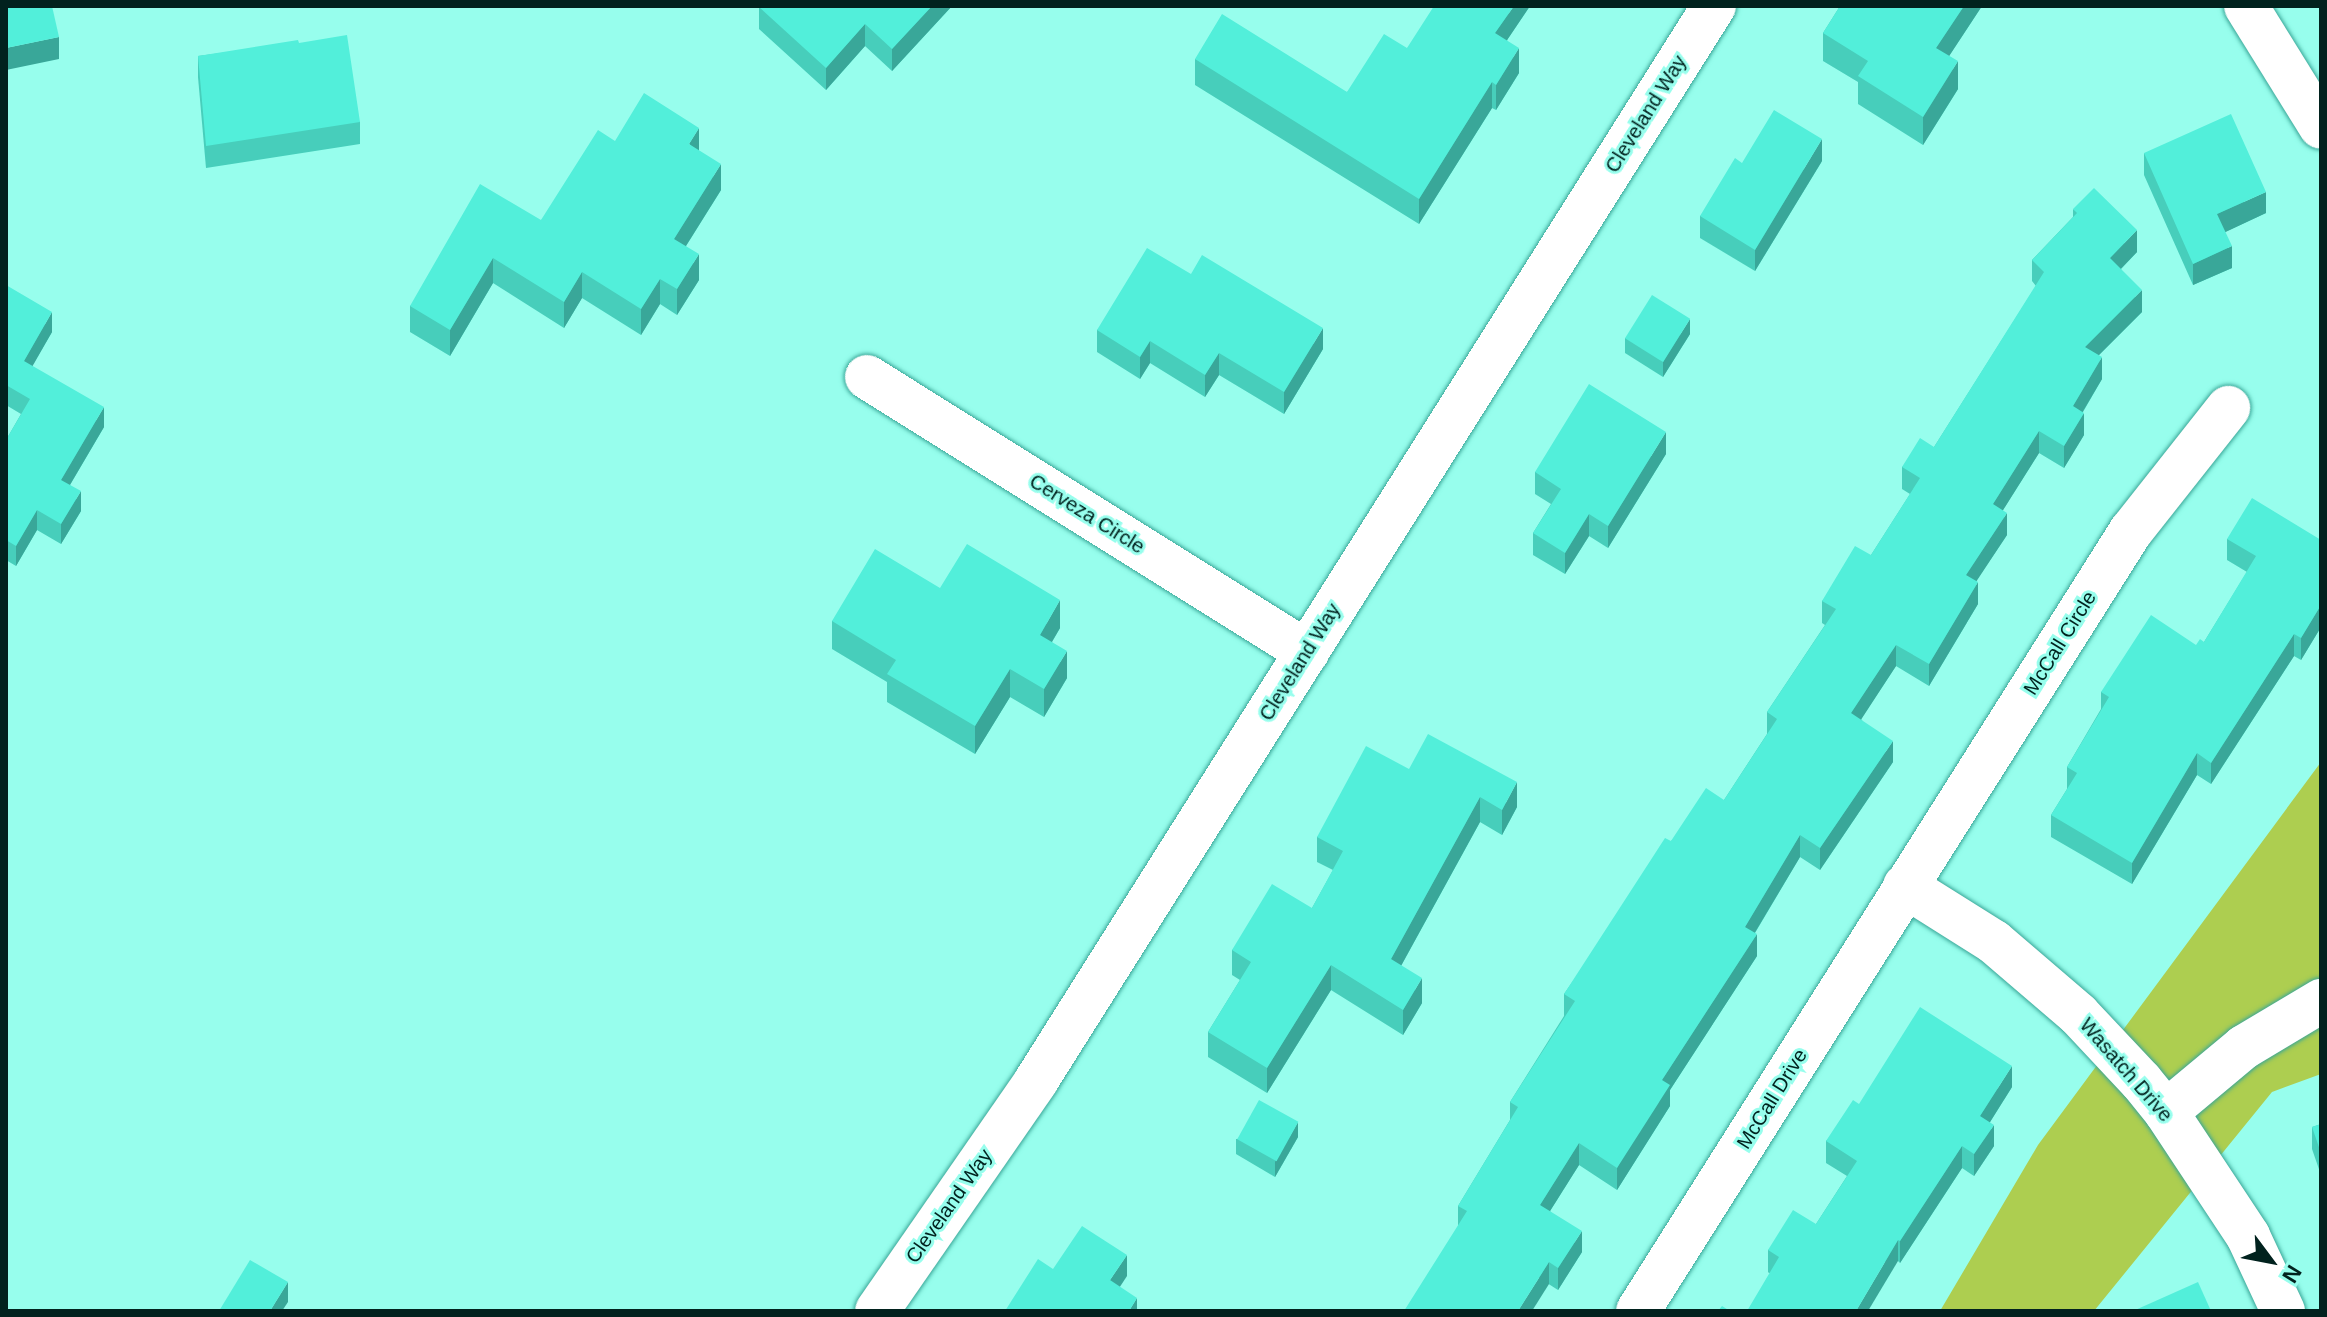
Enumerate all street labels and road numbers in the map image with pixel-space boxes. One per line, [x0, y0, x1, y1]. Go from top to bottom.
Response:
street label: Cleveland Way [1600, 51, 1692, 177]
street label: Cerveza Circle [1025, 469, 1149, 559]
street label: McCall Circle [2019, 587, 2101, 699]
street label: Cleveland Way [1254, 599, 1346, 725]
street label: Wasatch Drive [2075, 1013, 2177, 1127]
street label: McCall Drive [1732, 1045, 1812, 1153]
street label: Cleveland Way [901, 1144, 997, 1268]

